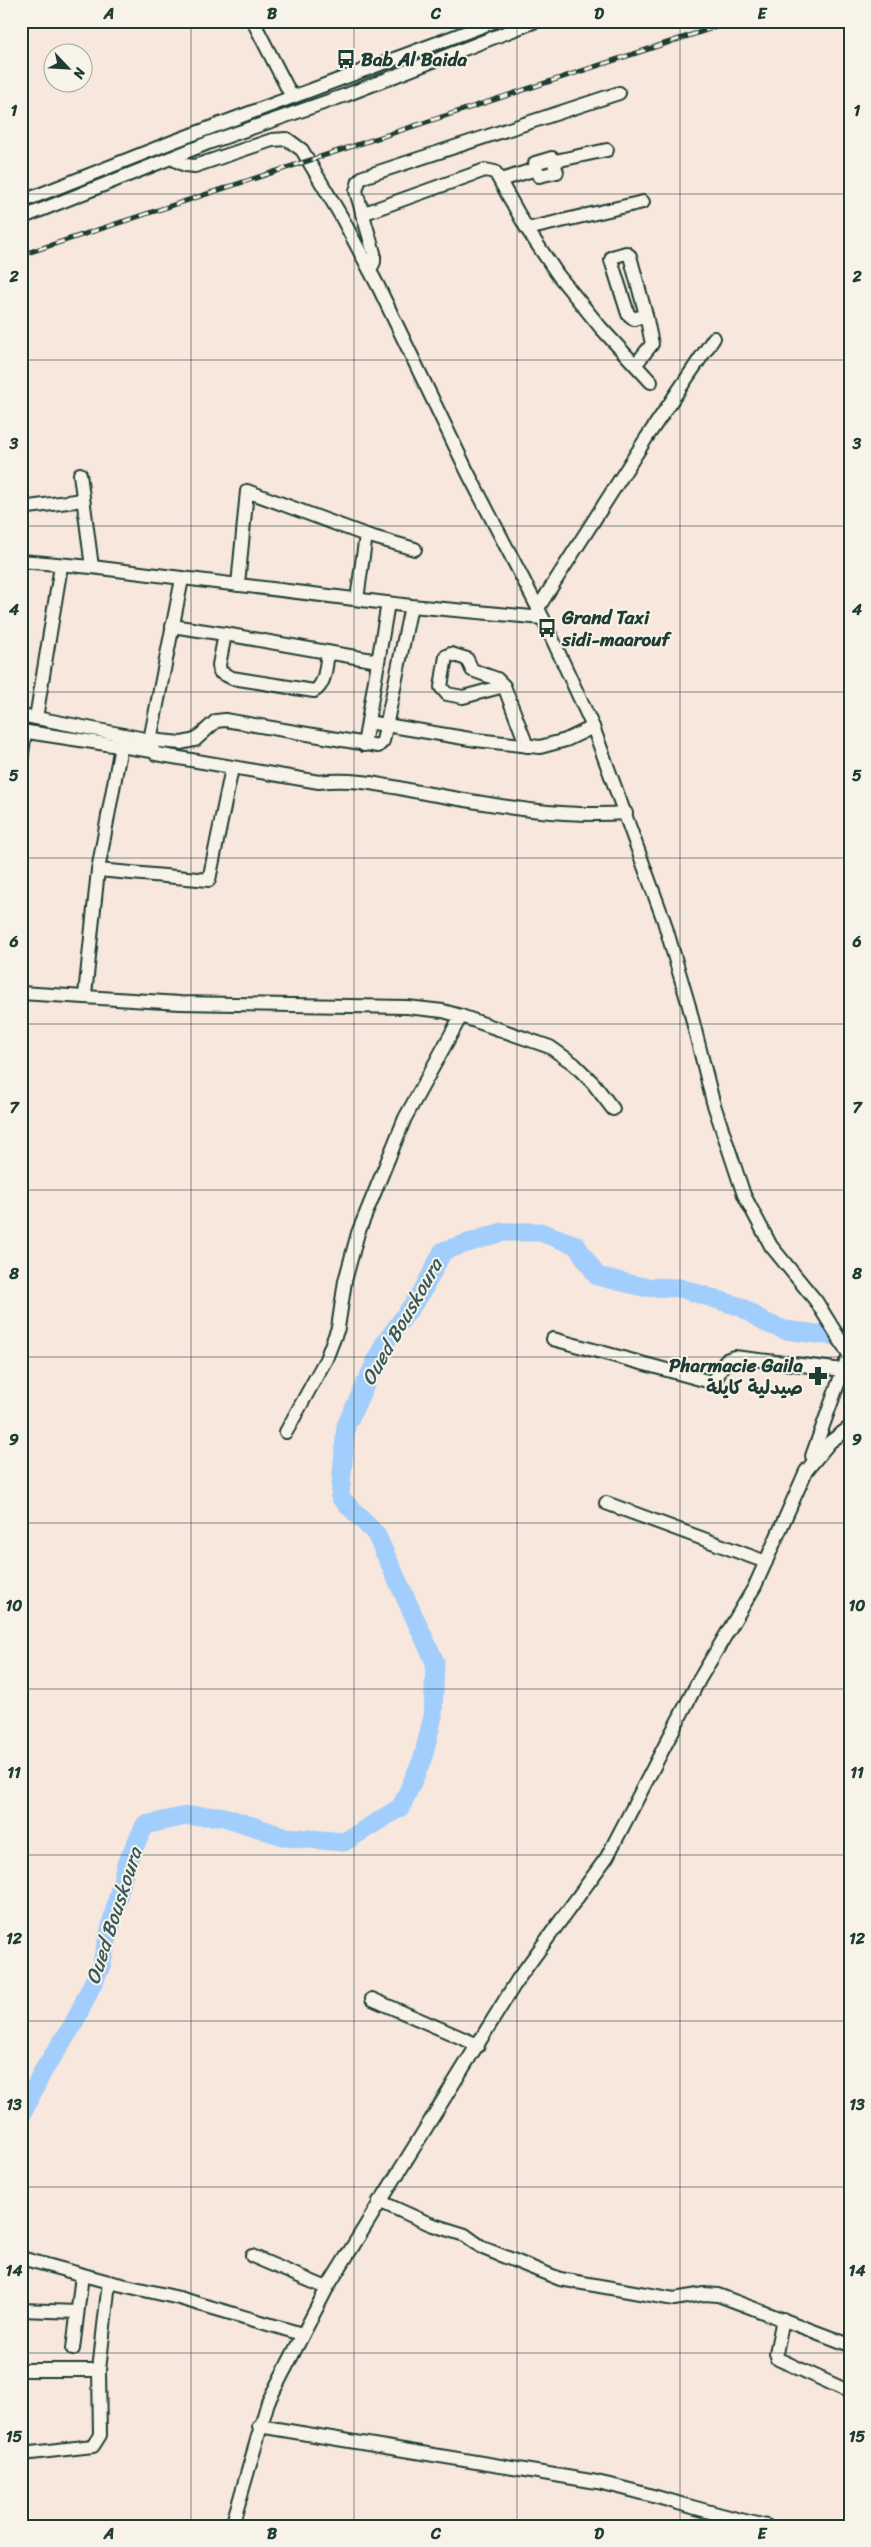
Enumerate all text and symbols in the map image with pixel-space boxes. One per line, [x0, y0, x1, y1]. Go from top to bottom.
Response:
text: A [103, 0, 114, 28]
text: B [267, 0, 278, 28]
text: C [430, 0, 442, 28]
text: D [594, 0, 604, 28]
text: E [758, 0, 768, 28]
north arrow [42, 42, 92, 92]
place label: Bab Al Baida [361, 43, 468, 76]
bus stop icon: Bab Al Baida [335, 48, 357, 70]
text: N [66, 63, 93, 83]
text: 1 [11, 96, 18, 125]
text: 1 [854, 96, 861, 125]
text: 2 [8, 262, 19, 291]
text: 2 [851, 262, 862, 291]
text: 3 [9, 429, 19, 458]
text: 3 [852, 429, 862, 458]
text: 4 [8, 595, 19, 624]
text: 4 [851, 595, 862, 624]
place label: Grand Taxi sidi-maarouf [561, 601, 672, 656]
bus stop icon: Grand Taxi sidi-maarouf [536, 617, 558, 639]
text: 5 [9, 761, 19, 790]
text: 5 [852, 761, 862, 790]
text: 6 [8, 927, 19, 956]
text: 6 [851, 927, 862, 956]
text: 7 [9, 1093, 20, 1122]
text: 7 [852, 1093, 863, 1122]
water label: Oued Bouskoura [351, 1250, 454, 1392]
text: 8 [8, 1259, 19, 1288]
text: 8 [851, 1259, 862, 1288]
place label: Pharmacie Gaila صيدلية كايلة [669, 1349, 803, 1404]
pharmacy icon: Pharmacie Gaila صيدلية كايلة [807, 1365, 829, 1387]
text: 9 [9, 1425, 19, 1454]
text: 9 [852, 1425, 862, 1454]
text: 10 [6, 1591, 22, 1620]
text: 10 [849, 1591, 865, 1620]
text: 11 [7, 1758, 21, 1787]
text: 11 [850, 1758, 864, 1787]
water label: Oued Bouskoura [75, 1841, 153, 1989]
text: 12 [6, 1924, 23, 1953]
text: 12 [849, 1924, 866, 1953]
text: 13 [6, 2090, 22, 2119]
text: 13 [849, 2090, 865, 2119]
text: 14 [6, 2256, 22, 2285]
text: 14 [849, 2256, 865, 2285]
text: 15 [6, 2422, 23, 2451]
text: 15 [849, 2422, 866, 2451]
text: A [103, 2519, 114, 2547]
text: B [267, 2519, 278, 2547]
text: C [430, 2519, 442, 2547]
text: D [594, 2519, 604, 2547]
text: E [758, 2519, 768, 2547]

